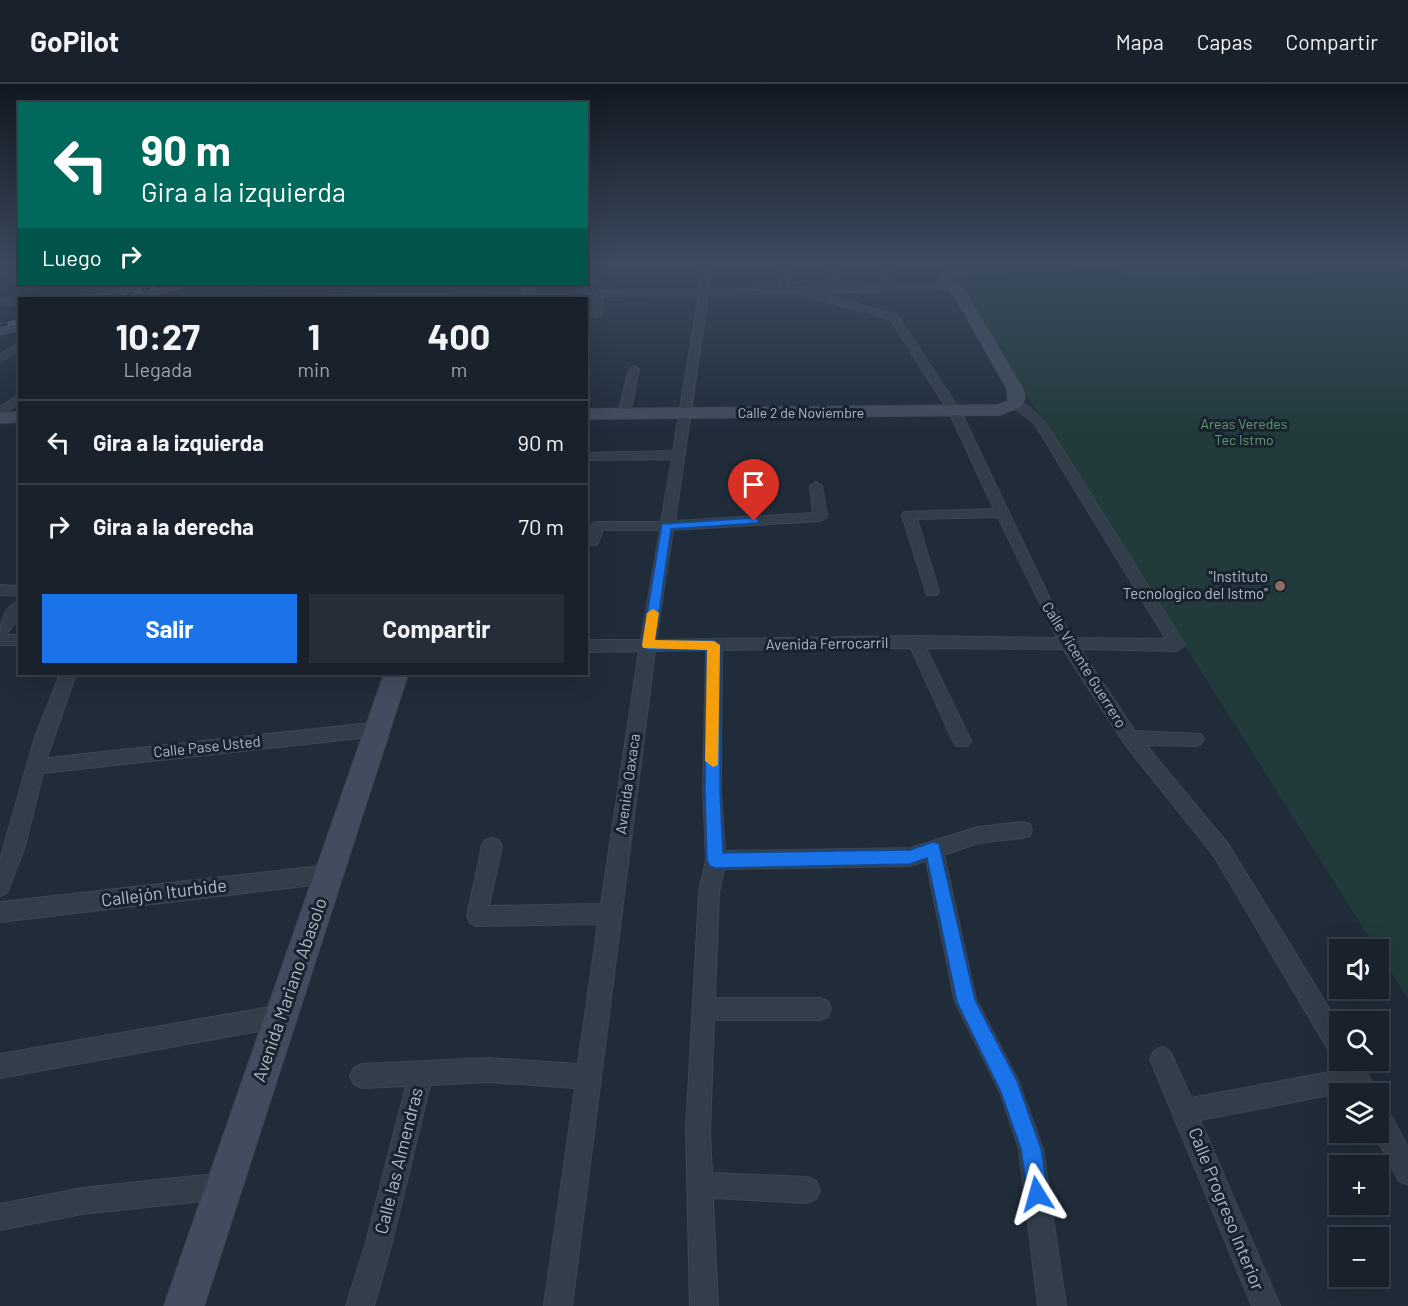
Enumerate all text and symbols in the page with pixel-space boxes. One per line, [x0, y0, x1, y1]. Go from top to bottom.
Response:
text: GoPilot [30, 24, 119, 58]
text: Mapa [1116, 29, 1164, 54]
text: Capas [1197, 29, 1253, 54]
text: Compartir [1286, 29, 1378, 54]
text: 90 m [141, 124, 231, 174]
icon: left [42, 126, 120, 204]
text: Gira a la izquierda [141, 175, 346, 207]
icon: right [114, 240, 147, 273]
text: Luego [42, 244, 102, 270]
text: 10:27 [116, 314, 200, 357]
text: 1 [307, 314, 320, 357]
text: 400 [428, 314, 490, 357]
text: Llegada [123, 357, 192, 381]
text: min [298, 357, 330, 381]
text: m [451, 357, 467, 381]
street label: Calle 2 de Noviembre [738, 404, 864, 421]
park label: Areas Veredes Tec Istmo [1201, 415, 1288, 448]
icon: left [42, 426, 75, 459]
text: Gira a la izquierda [93, 429, 264, 455]
text: 90 m [518, 429, 564, 455]
pin [728, 459, 779, 521]
icon: arrive [737, 468, 770, 501]
icon: right [42, 510, 75, 543]
text: Gira a la derecha [93, 513, 254, 539]
text: 70 m [519, 513, 564, 539]
place label: "Instituto Tecnologico del Istmo" [1123, 567, 1268, 602]
marker: "Instituto Tecnologico del Istmo" [1273, 579, 1287, 593]
button: Salir [42, 594, 297, 663]
button: Compartir [309, 594, 564, 663]
street label: Calle Vicente Guerrero [1039, 598, 1131, 731]
street label: Avenida Ferrocarril [765, 633, 889, 653]
street label: Calle Pase Usted [152, 731, 261, 761]
street label: Avenida Oaxaca [611, 732, 643, 835]
street label: Callejón Iturbide [100, 873, 228, 911]
street label: Avenida Mariano Abasolo [247, 895, 331, 1084]
map controls [1329, 939, 1389, 1287]
button: sound [1329, 939, 1389, 999]
button: search [1329, 1011, 1389, 1071]
button: layers [1329, 1083, 1389, 1143]
street label: Calle las Almendras [369, 1085, 427, 1236]
street label: Calle Progreso Interior [1184, 1124, 1270, 1294]
button: + [1329, 1155, 1389, 1215]
position arrow [1005, 1162, 1069, 1226]
button: − [1329, 1227, 1389, 1287]

